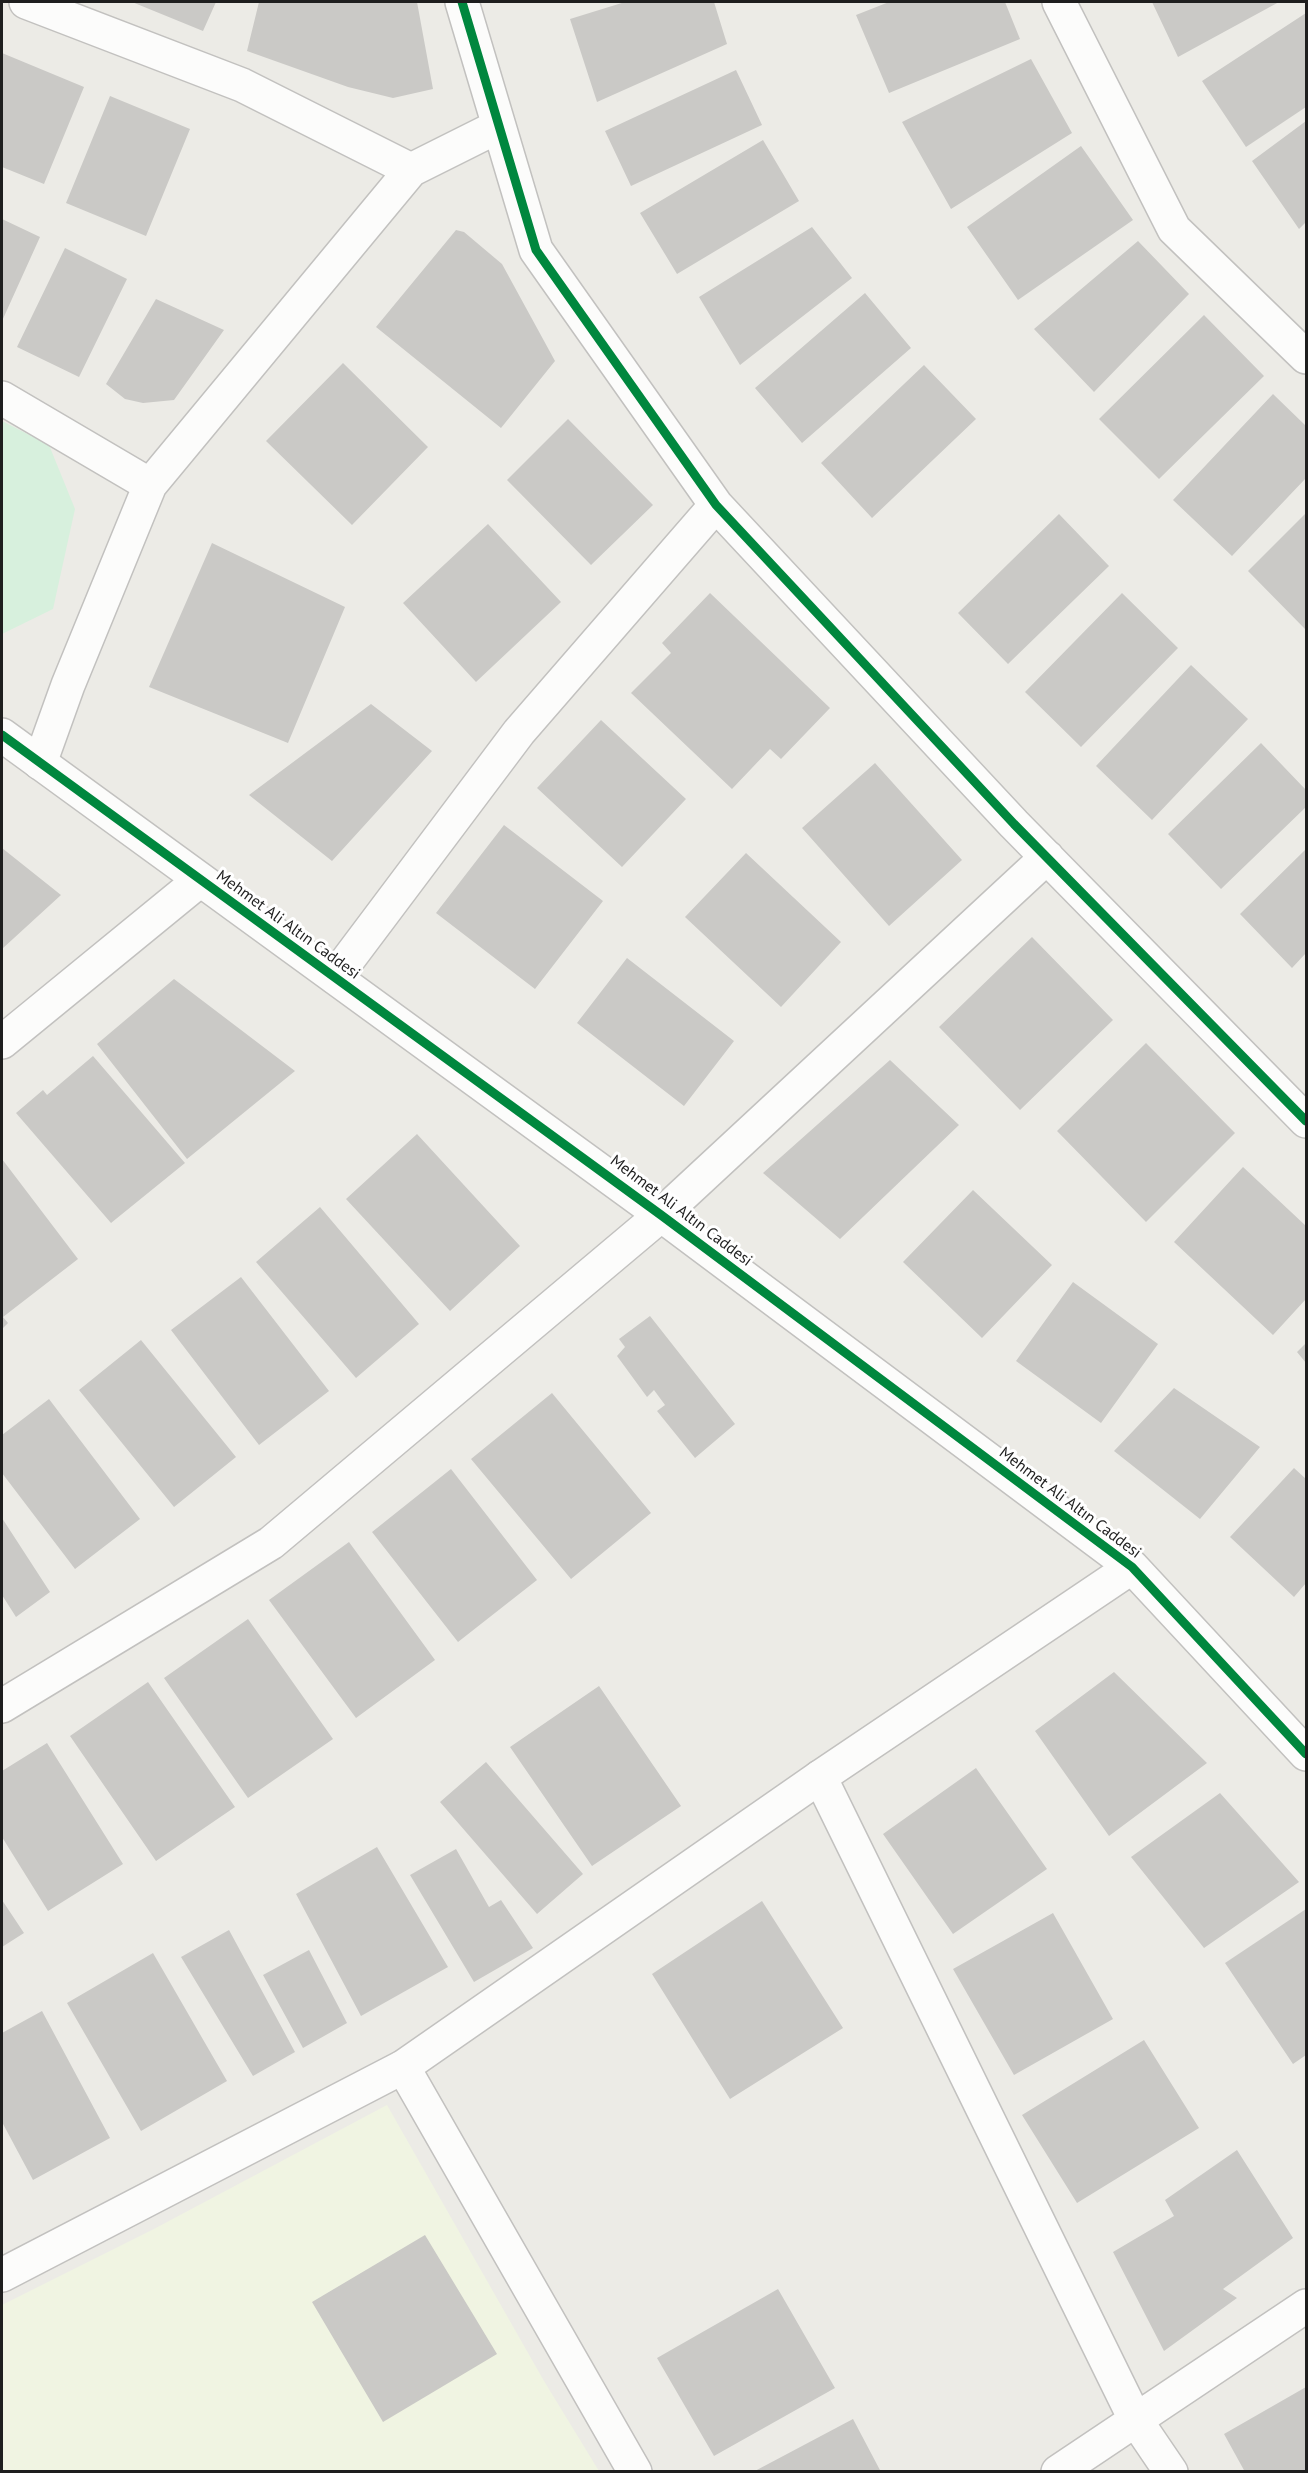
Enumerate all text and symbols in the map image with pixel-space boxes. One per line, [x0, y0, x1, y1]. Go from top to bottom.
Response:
street label: Mehmet Ali Altın Caddesi [212, 866, 364, 984]
street label: Mehmet Ali Altın Caddesi [606, 1151, 756, 1271]
street label: Mehmet Ali Altın Caddesi [995, 1443, 1145, 1563]

